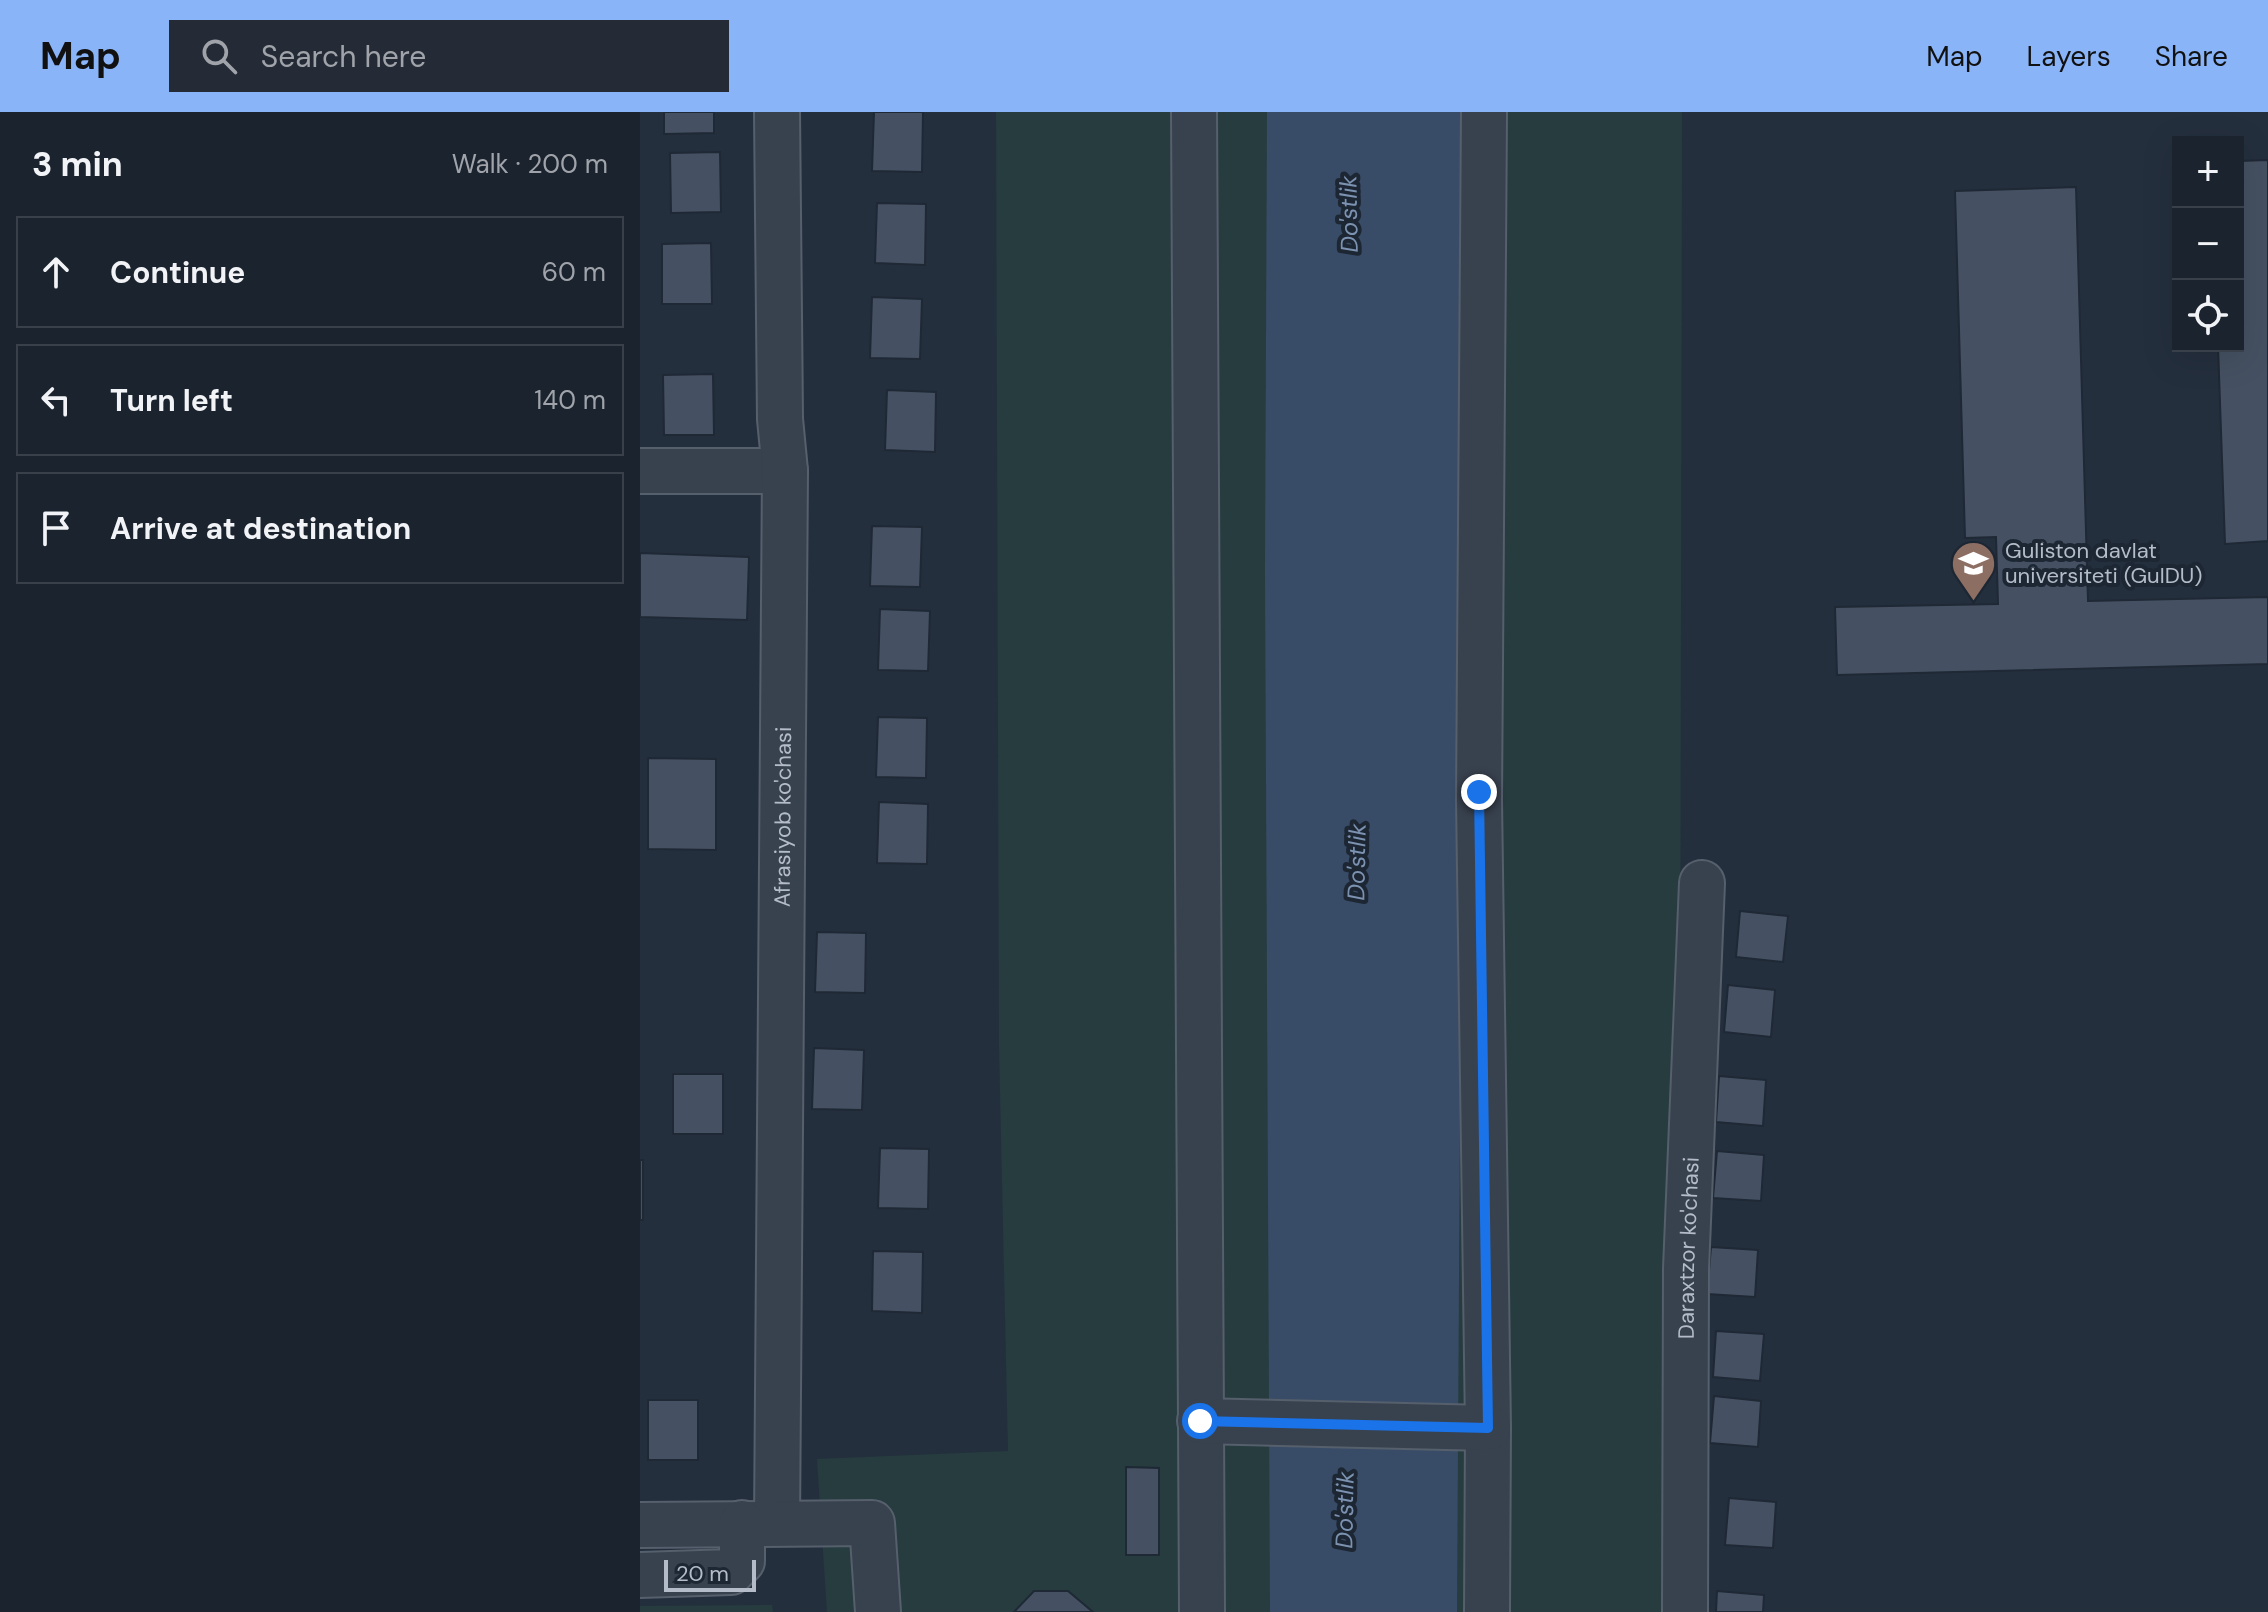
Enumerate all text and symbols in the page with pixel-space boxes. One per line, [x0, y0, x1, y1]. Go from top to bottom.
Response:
search box [169, 20, 729, 92]
text: Map [40, 31, 121, 81]
icon: search [197, 34, 241, 78]
text: Search here [261, 37, 426, 76]
text: Map [1926, 38, 1983, 75]
text: Layers [2027, 38, 2111, 75]
text: Share [2155, 38, 2228, 75]
map controls [2172, 136, 2244, 352]
button: + [2172, 136, 2244, 208]
text: 3 min [32, 142, 123, 187]
text: Walk · 200 m [452, 147, 608, 181]
water label: Do'stlik [1332, 174, 1365, 253]
button: − [2172, 208, 2244, 280]
icon: ahead [34, 250, 78, 294]
text: Continue [110, 253, 245, 292]
text: 60 m [542, 255, 606, 289]
button: locate [2172, 280, 2244, 352]
icon: left [34, 378, 78, 422]
text: Turn left [110, 381, 233, 420]
text: 140 m [534, 383, 606, 417]
icon: arrive [34, 506, 78, 550]
text: Arrive at destination [110, 509, 411, 548]
place label: Guliston davlat universiteti (GulDU) [2005, 536, 2202, 590]
school or university icon: Guliston davlat universiteti (GulDU) [1950, 539, 1998, 602]
street label: Afrasiyob ko'chasi [768, 727, 798, 907]
route end [1461, 774, 1497, 810]
water label: Do'stlik [1340, 822, 1373, 901]
street label: Daraxtzor ko'chasi [1672, 1156, 1706, 1339]
route start [1182, 1403, 1218, 1439]
water label: Do'stlik [1328, 1470, 1361, 1549]
scale bar [664, 1556, 756, 1592]
text: 20 m [676, 1559, 729, 1588]

